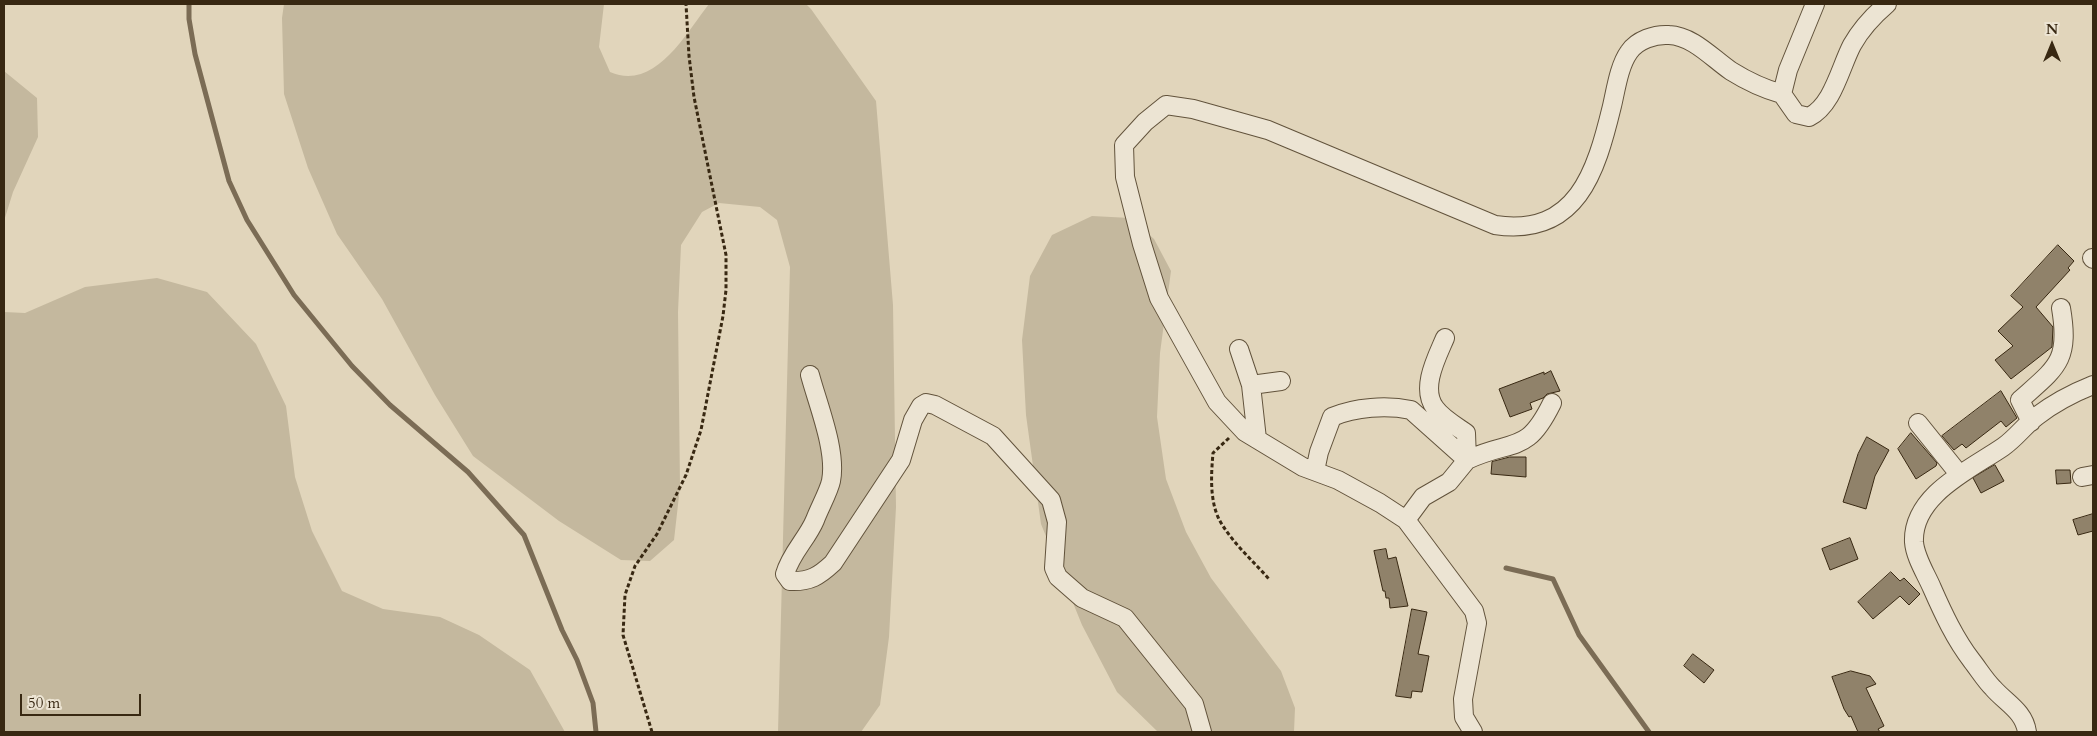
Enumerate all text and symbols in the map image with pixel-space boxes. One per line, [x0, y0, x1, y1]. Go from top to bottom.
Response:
north arrow [2027, 20, 2077, 70]
text: N [2046, 20, 2058, 39]
scale bar [22, 684, 144, 716]
text: 50 m [28, 693, 60, 713]

